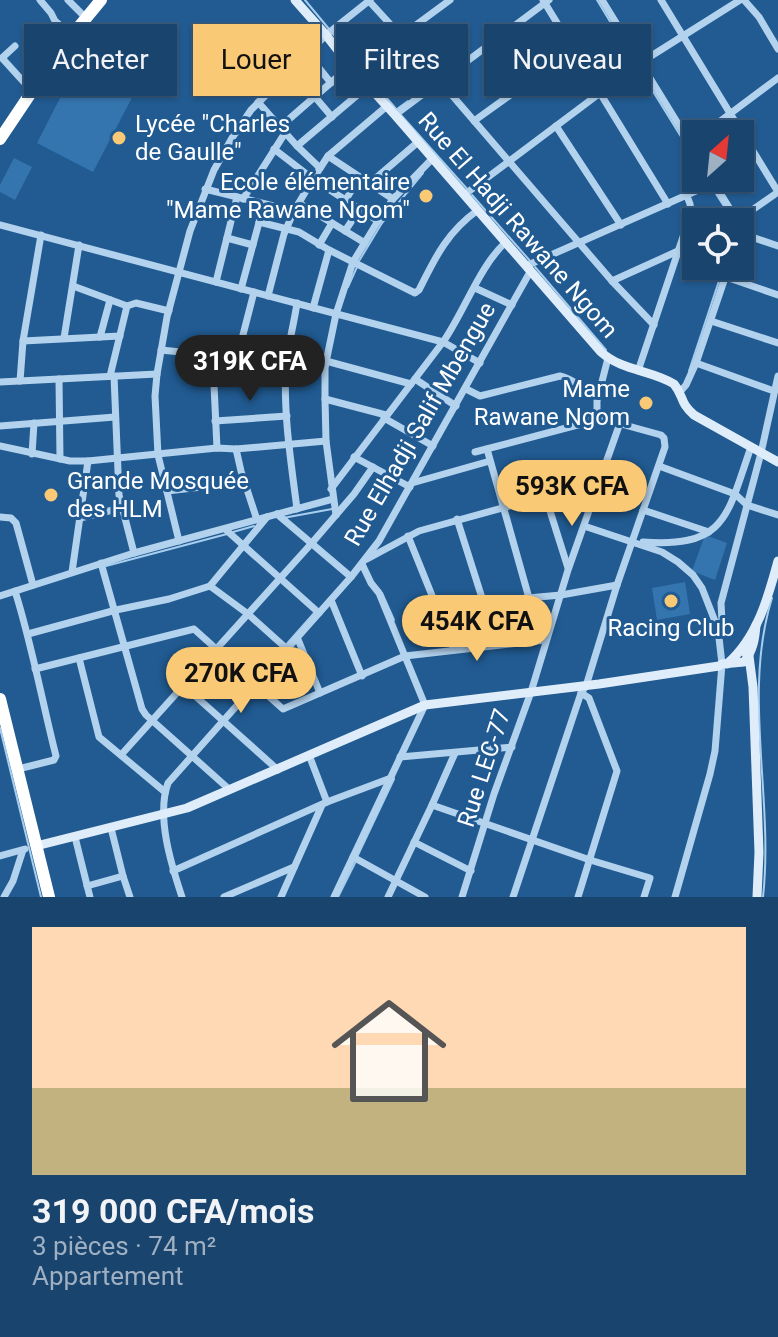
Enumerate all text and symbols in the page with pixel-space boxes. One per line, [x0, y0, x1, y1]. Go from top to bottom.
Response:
chip: Acheter [24, 24, 177, 96]
chip: Louer [193, 24, 320, 96]
chip: Filtres [336, 24, 468, 96]
chip: Nouveau [484, 24, 651, 96]
street label: Rue El Hadji Rawane Ngom [412, 107, 624, 343]
place label: Lycée "Charles de Gaulle" [135, 110, 290, 166]
north arrow [682, 120, 754, 192]
map controls [682, 120, 754, 280]
marker: Lycée "Charles de Gaulle" [110, 129, 128, 147]
place label: Ecole élémentaire "Mame Rawane Ngom" [166, 168, 410, 224]
marker: Ecole élémentaire "Mame Rawane Ngom" [417, 187, 435, 205]
button: locate [682, 208, 754, 280]
street label: Rue Elhadji Salif Mbengue [339, 297, 501, 551]
pin: 319K CFA [167, 335, 333, 403]
text: 319K CFA [193, 346, 307, 376]
place label: Mame Rawane Ngom [474, 375, 630, 431]
marker: Mame Rawane Ngom [637, 394, 655, 412]
pin: 593K CFA [489, 460, 655, 528]
place label: Grande Mosquée des HLM [67, 467, 249, 523]
text: 593K CFA [515, 471, 629, 501]
marker: Grande Mosquée des HLM [42, 486, 60, 504]
marker: Racing Club [662, 592, 680, 610]
pin: 454K CFA [394, 595, 560, 663]
text: 454K CFA [420, 606, 534, 636]
place label: Racing Club [607, 614, 735, 642]
pin: 270K CFA [158, 647, 324, 715]
text: 270K CFA [184, 658, 298, 688]
street label: Rue LEC-77 [452, 705, 516, 831]
icon: home [317, 979, 461, 1123]
text: 319 000 CFA/mois [32, 1191, 314, 1231]
text: 3 pièces · 74 m² [32, 1231, 216, 1261]
text: Appartement [32, 1261, 184, 1291]

